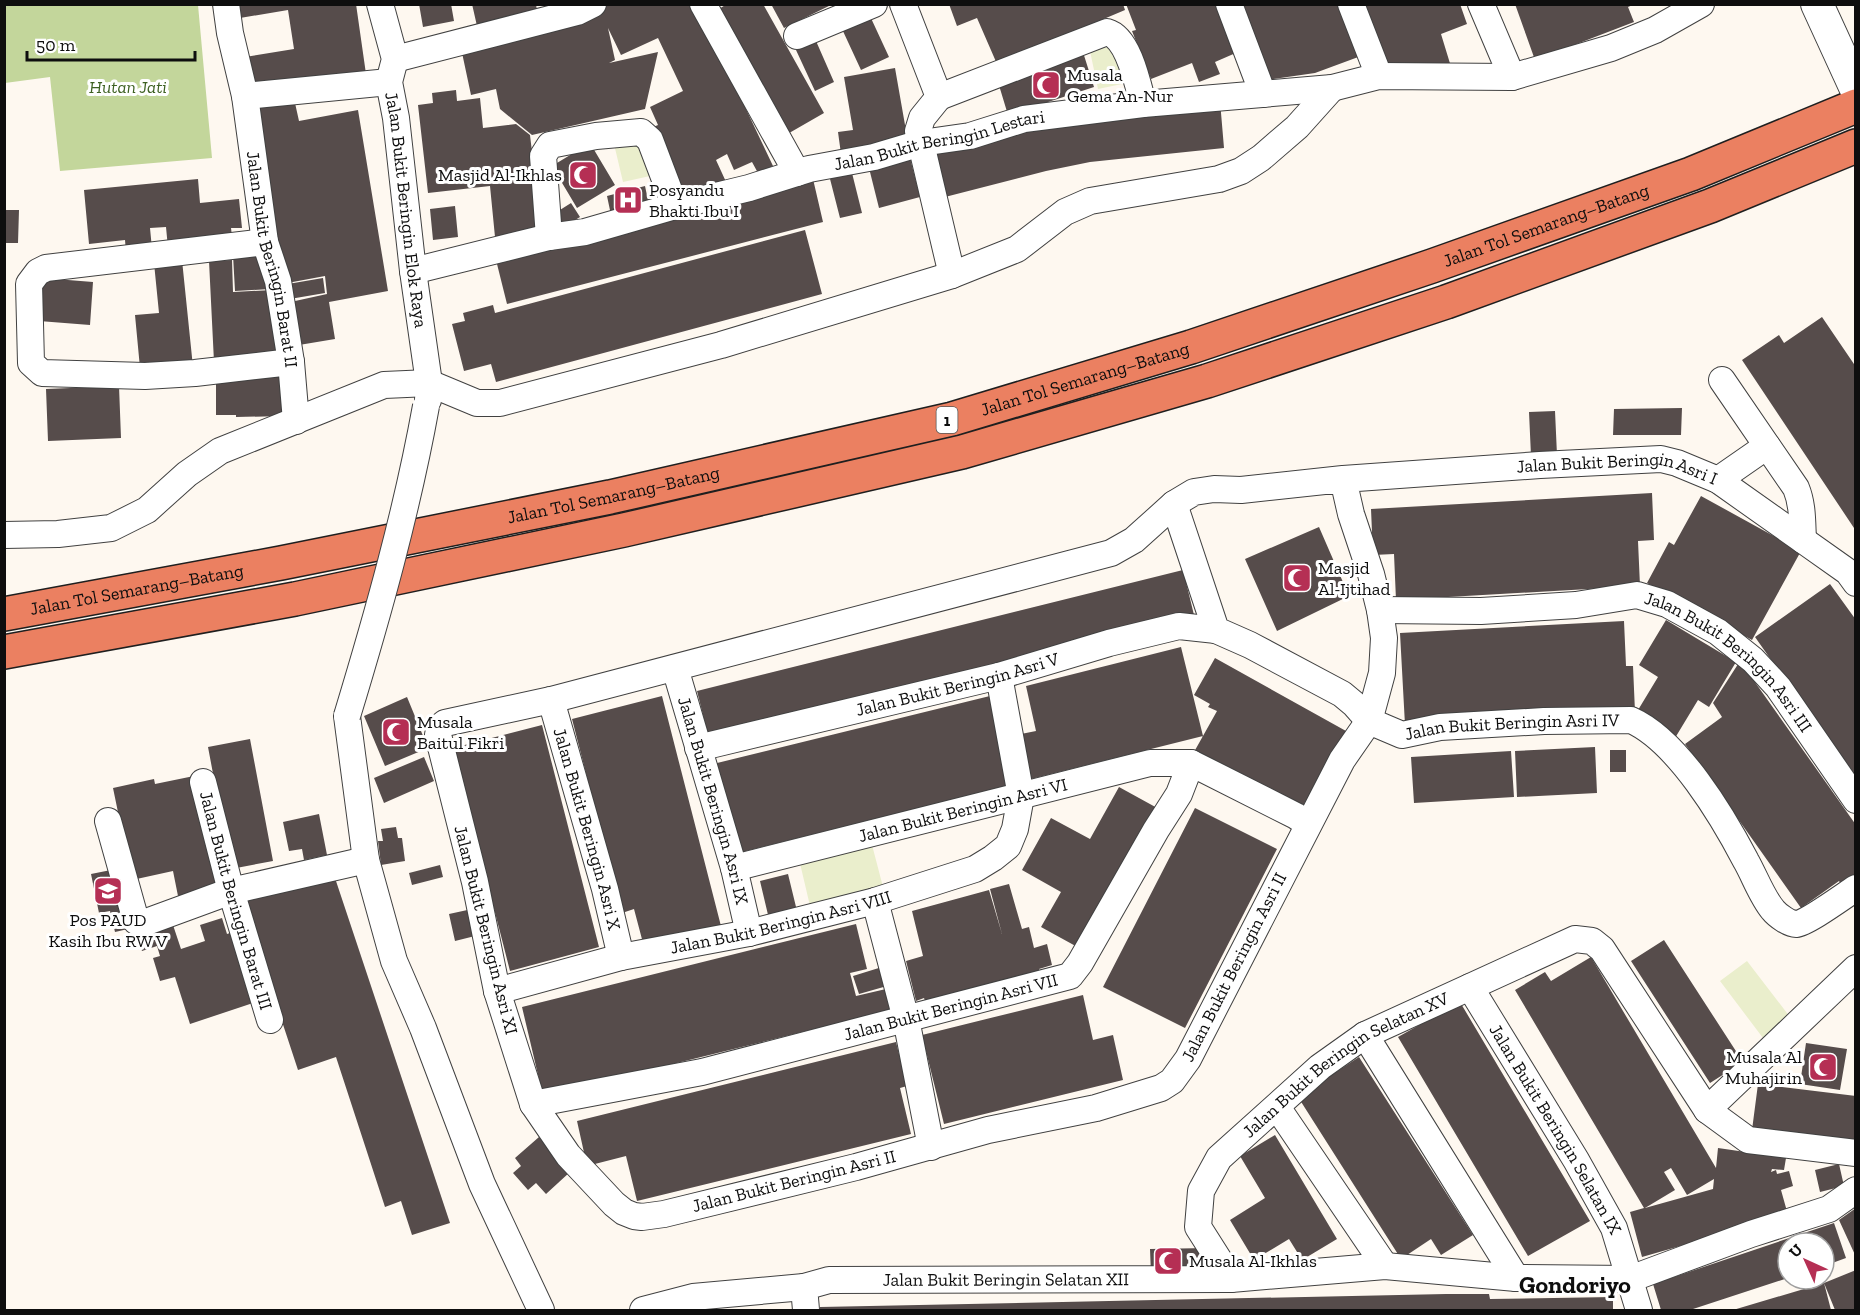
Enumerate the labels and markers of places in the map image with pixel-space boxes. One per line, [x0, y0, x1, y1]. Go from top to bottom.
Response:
place label: Musala Gema An-Nur [1067, 64, 1174, 107]
mosque icon: Musala Gema An-Nur [1030, 69, 1062, 101]
mosque icon: Masjid Al-Ikhlas [567, 159, 599, 191]
place label: Masjid Al-Ikhlas [438, 164, 562, 186]
place label: Posyandu Bhakti Ibu I [649, 179, 739, 222]
hospital icon: Posyandu Bhakti Ibu I [612, 184, 644, 216]
place label: Masjid Al-Ijtihad [1318, 557, 1391, 600]
mosque icon: Masjid Al-Ijtihad [1281, 562, 1313, 594]
place label: Musala Baitul Fikri [417, 711, 504, 754]
mosque icon: Musala Baitul Fikri [380, 716, 412, 748]
school or university icon: Pos PAUD Kasih Ibu RW V [92, 875, 124, 907]
place label: Pos PAUD Kasih Ibu RW V [49, 909, 168, 952]
place label: Musala Al Muhajirin [1725, 1046, 1803, 1089]
mosque icon: Musala Al Muhajirin [1807, 1051, 1839, 1083]
mosque icon: Musala Al-Ikhlas [1152, 1245, 1184, 1277]
place label: Musala Al-Ikhlas [1189, 1250, 1317, 1272]

